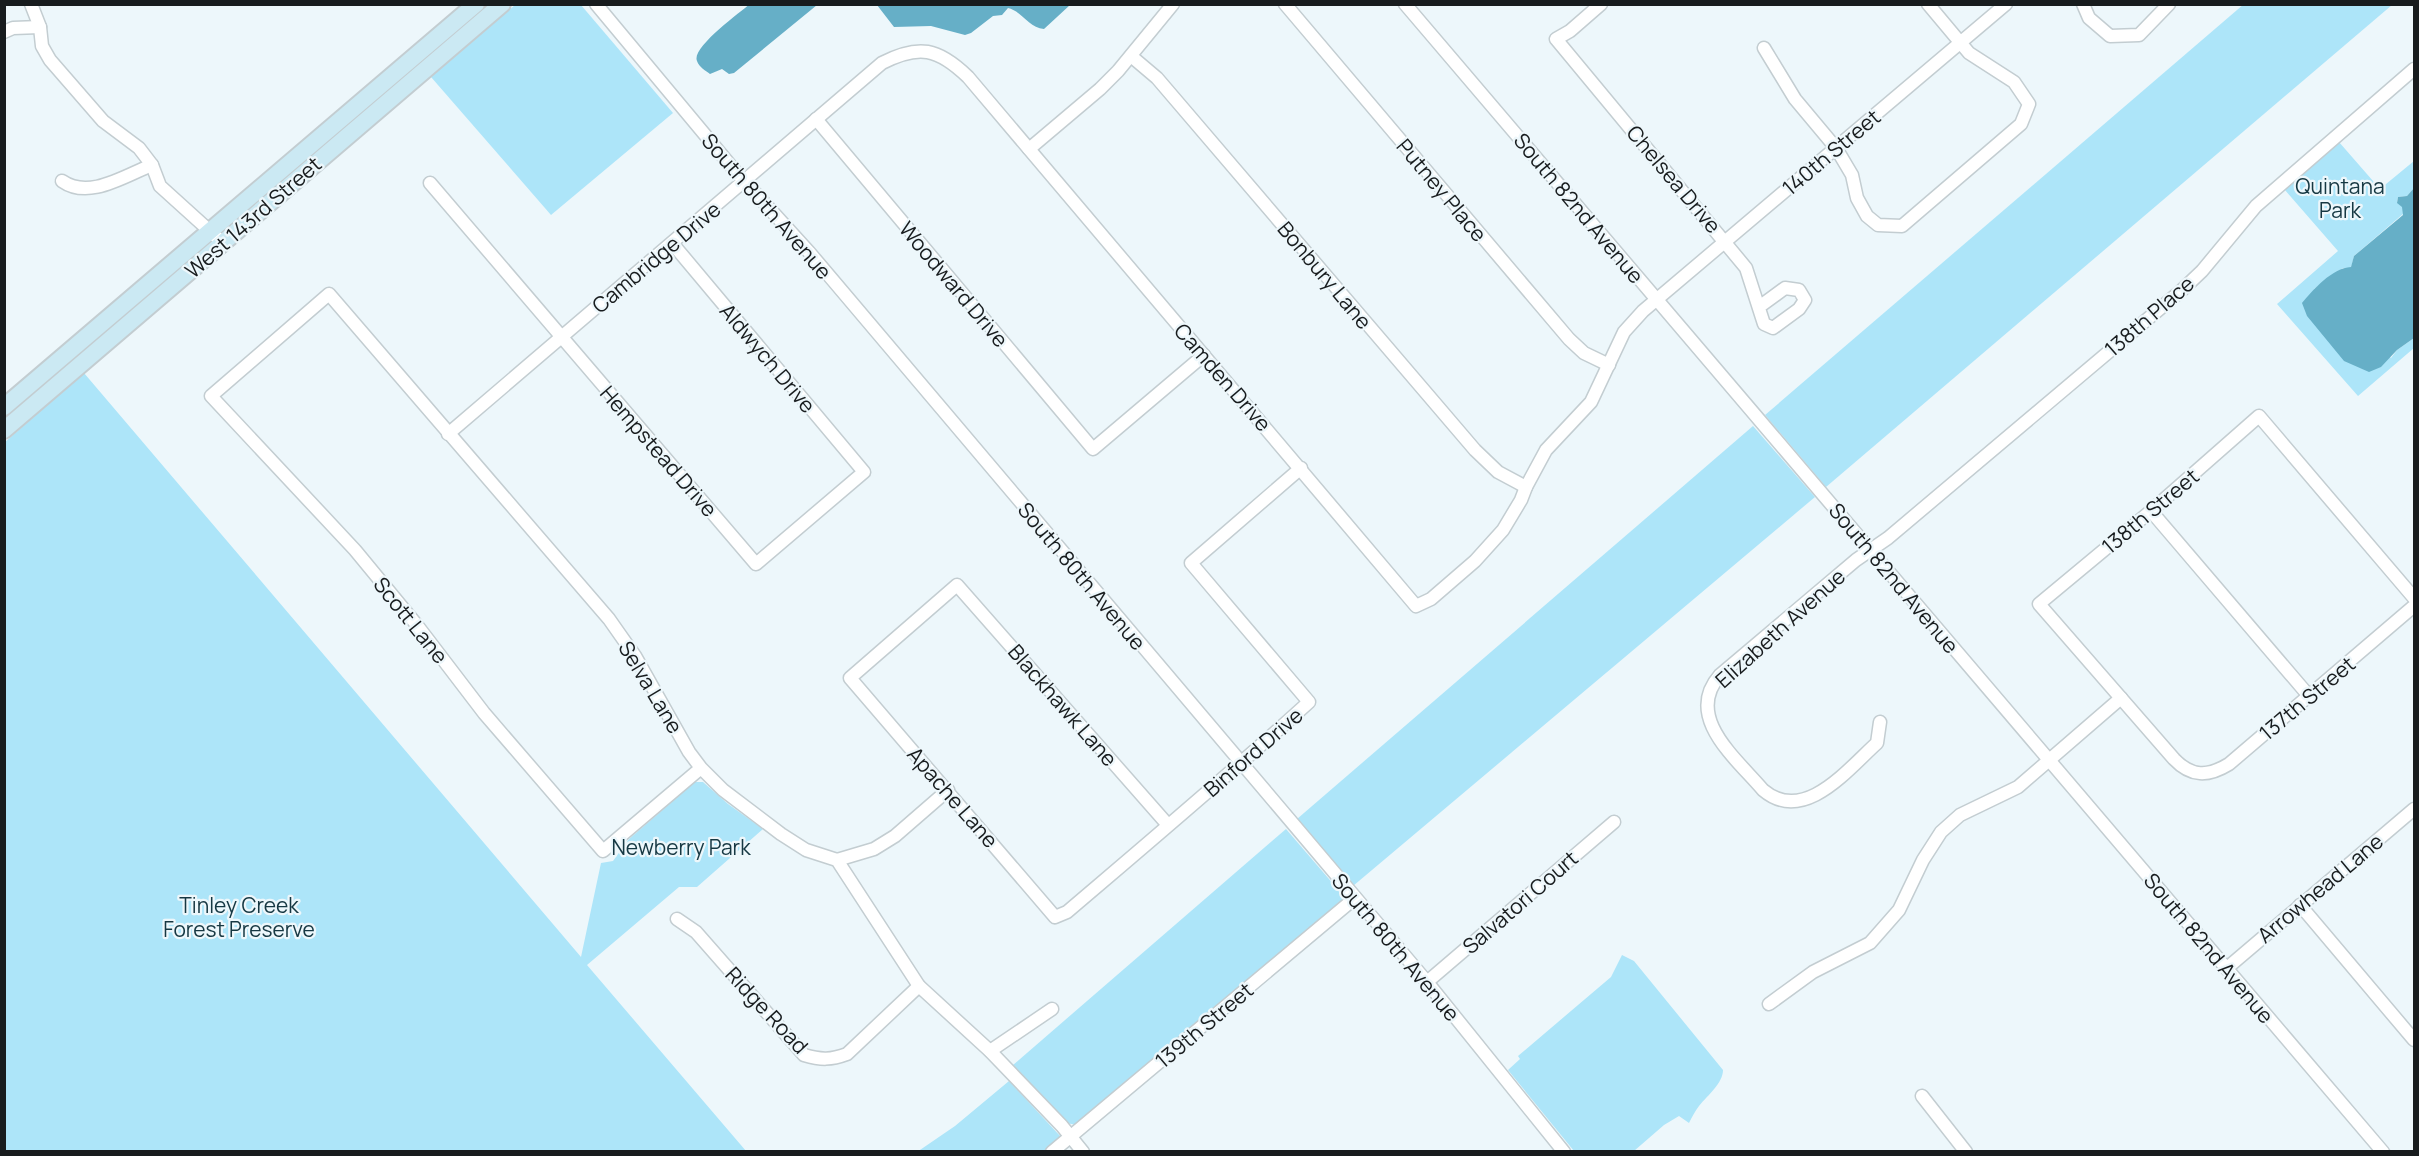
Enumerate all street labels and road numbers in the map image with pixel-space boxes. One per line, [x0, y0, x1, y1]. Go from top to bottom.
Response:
street label: 140th Street [1776, 103, 1886, 201]
street label: Chelsea Drive [1621, 119, 1727, 239]
street label: South 80th Avenue [696, 127, 838, 285]
street label: South 82nd Avenue [1508, 127, 1650, 289]
street label: Putney Place [1391, 133, 1493, 247]
street label: West 143rd Street [179, 150, 327, 284]
street label: Cambridge Drive [586, 195, 726, 319]
street label: Woodward Drive [893, 215, 1015, 353]
street label: Bonbury Lane [1272, 215, 1378, 335]
street label: 138th Place [2098, 269, 2200, 363]
street label: Aldwych Drive [714, 297, 822, 419]
street label: Camden Drive [1168, 317, 1278, 437]
street label: Hempstead Drive [594, 380, 724, 522]
street label: 138th Street [2096, 462, 2204, 560]
street label: South 80th Avenue [1012, 496, 1152, 656]
street label: South 82nd Avenue [1823, 497, 1965, 659]
street label: Elizabeth Avenue [1709, 562, 1851, 694]
street label: Scott Lane [368, 571, 454, 669]
street label: Selva Lane [612, 636, 690, 738]
street label: Blackhawk Lane [1002, 638, 1124, 772]
street label: 137th Street [2253, 650, 2361, 746]
street label: Binford Drive [1197, 701, 1309, 803]
street label: Apache Lane [901, 741, 1005, 853]
street label: Arrowhead Lane [2251, 827, 2389, 949]
street label: Salvatori Court [1456, 844, 1584, 960]
street label: South 80th Avenue [1326, 867, 1466, 1027]
street label: South 82nd Avenue [2138, 867, 2280, 1029]
street label: Ridge Road [720, 960, 814, 1060]
street label: 139th Street [1149, 976, 1259, 1074]

